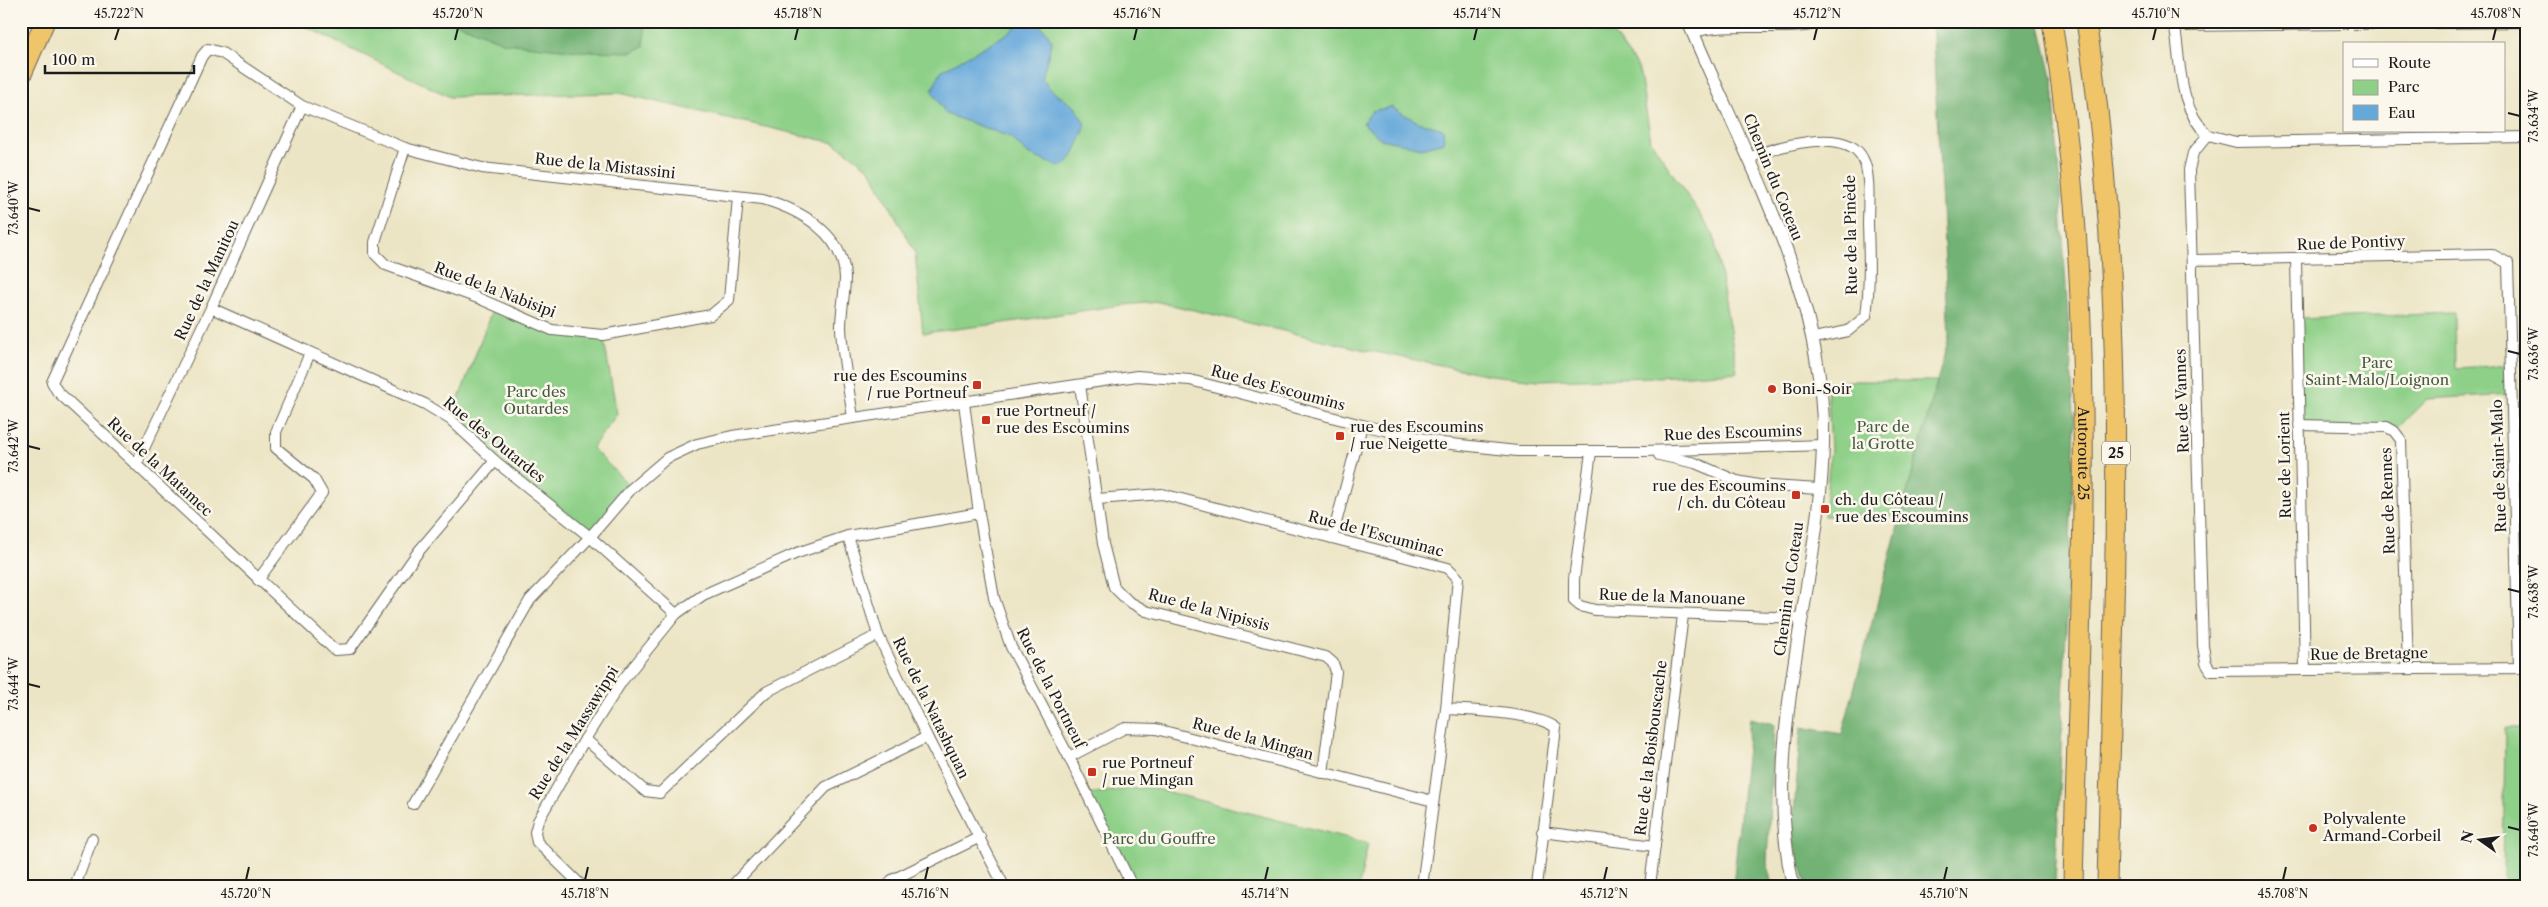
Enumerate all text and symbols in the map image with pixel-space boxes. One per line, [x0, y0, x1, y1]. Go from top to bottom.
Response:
text: 45.722°N [94, 6, 144, 21]
text: 45.720°N [433, 6, 483, 21]
text: 45.718°N [774, 6, 822, 21]
text: 45.716°N [1113, 6, 1161, 21]
text: 45.714°N [1453, 6, 1501, 21]
text: 45.712°N [1793, 6, 1841, 21]
text: 45.710°N [2132, 6, 2181, 21]
text: 45.708°N [2471, 6, 2522, 21]
scale bar [45, 42, 194, 74]
legend [2343, 42, 2506, 132]
text: 100 m [52, 50, 95, 69]
text: Route [2388, 53, 2431, 72]
text: Parc [2388, 77, 2420, 96]
text: 73.634°W [2526, 89, 2541, 143]
text: Eau [2388, 103, 2416, 122]
street label: Chemin du Coteau [1739, 111, 1808, 243]
street label: Rue de la Mistassini [534, 149, 677, 182]
street label: Rue de la Pinède [1840, 175, 1861, 295]
text: 73.640°W [6, 180, 21, 235]
street label: Rue de la Manitou [170, 216, 243, 343]
street label: Rue de Pontivy [2296, 231, 2406, 254]
street label: Rue de la Nabisipi [432, 258, 559, 322]
text: 73.636°W [2526, 327, 2541, 381]
street label: Rue de Vannes [2170, 348, 2193, 454]
park label: Parc Saint-Malo/Loignon [2305, 353, 2450, 389]
street label: Rue des Escoumins [1209, 360, 1347, 415]
place label: rue des Escoumins / rue Portneuf [833, 366, 969, 402]
marker: rue des Escoumins / rue Portneuf [971, 379, 983, 391]
place label: Boni-Soir [1782, 379, 1852, 398]
park label: Parc des Outardes [503, 382, 569, 418]
marker: Boni-Soir [1766, 383, 1778, 395]
street label: Rue des Outardes [439, 393, 549, 487]
street label: Rue de Saint-Malo [2487, 399, 2510, 533]
place label: rue Portneuf / rue des Escoumins [996, 401, 1130, 437]
street label: Autoroute 25 [2074, 405, 2093, 500]
street label: Rue de Lorient [2274, 411, 2295, 519]
street label: Rue de la Matamec [104, 413, 217, 520]
marker: rue Portneuf / rue des Escoumins [980, 414, 992, 426]
place label: rue des Escoumins / rue Neigette [1350, 417, 1484, 453]
park label: Parc de la Grotte [1852, 417, 1914, 453]
text: 73.642°W [6, 418, 21, 473]
street label: Rue des Escoumins [1664, 421, 1802, 444]
marker: rue des Escoumins / rue Neigette [1334, 430, 1346, 442]
road number: 25 [2102, 442, 2130, 464]
street label: Rue de Rennes [2376, 447, 2399, 555]
place label: rue des Escoumins / ch. du Côteau [1652, 476, 1786, 512]
marker: rue des Escoumins / ch. du Côteau [1790, 489, 1802, 501]
place label: ch. du Côteau / rue des Escoumins [1835, 490, 1969, 526]
marker: ch. du Côteau / rue des Escoumins [1819, 503, 1831, 515]
street label: Rue de l'Escuminac [1306, 506, 1446, 561]
street label: Chemin du Coteau [1770, 521, 1807, 657]
text: 73.638°W [2526, 564, 2541, 619]
street label: Rue de la Nipissis [1146, 584, 1272, 635]
street label: Rue de la Manouane [1598, 584, 1746, 609]
street label: Rue de la Portneuf [1013, 624, 1091, 753]
street label: Rue de la Natashquan [889, 634, 974, 782]
street label: Rue de Bretagne [2310, 643, 2428, 664]
text: 73.644°W [6, 656, 21, 711]
street label: Rue de la Boisbouscache [1630, 659, 1671, 837]
street label: Rue de la Massawippi [525, 662, 623, 803]
street label: Rue de la Mingan [1190, 713, 1316, 764]
place label: rue Portneuf / rue Mingan [1102, 753, 1194, 789]
marker: rue Portneuf / rue Mingan [1086, 766, 1098, 778]
text: 73.640°W [2526, 802, 2541, 857]
place label: Polyvalente Armand-Corbeil [2322, 809, 2442, 845]
north arrow [2456, 814, 2506, 864]
marker: Polyvalente Armand-Corbeil [2307, 822, 2319, 834]
park label: Parc du Gouffre [1102, 829, 1216, 848]
text: N [2457, 829, 2478, 845]
text: 45.720°N [221, 886, 271, 901]
text: 45.718°N [561, 886, 609, 901]
text: 45.716°N [901, 886, 949, 901]
text: 45.714°N [1241, 886, 1289, 901]
text: 45.712°N [1580, 886, 1628, 901]
text: 45.710°N [1920, 886, 1969, 901]
text: 45.708°N [2258, 886, 2309, 901]

